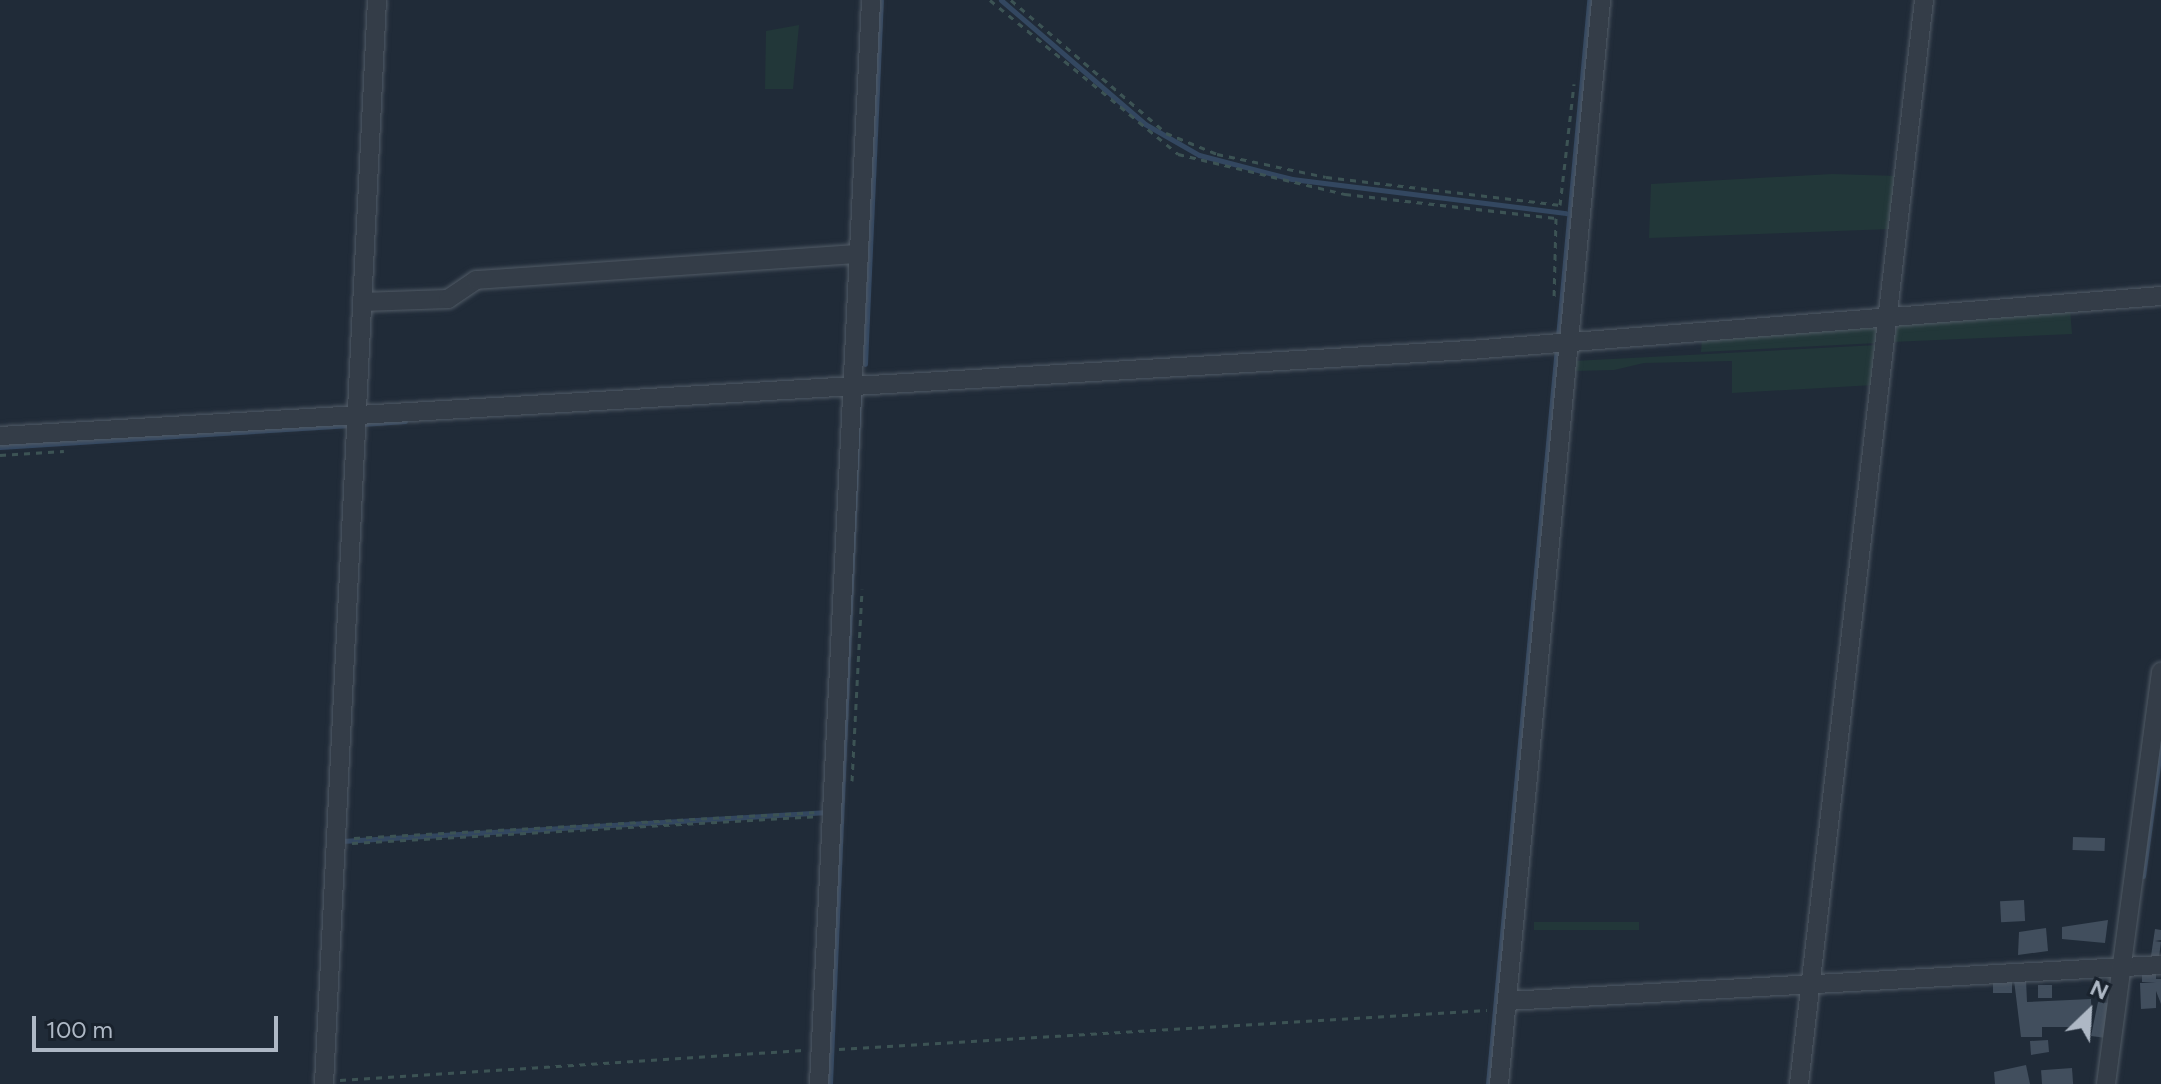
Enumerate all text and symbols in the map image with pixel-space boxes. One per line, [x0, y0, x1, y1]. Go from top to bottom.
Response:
north arrow [2049, 972, 2129, 1052]
text: N [2086, 974, 2113, 1006]
scale bar [36, 1000, 282, 1050]
text: 100 m [46, 1015, 113, 1044]

